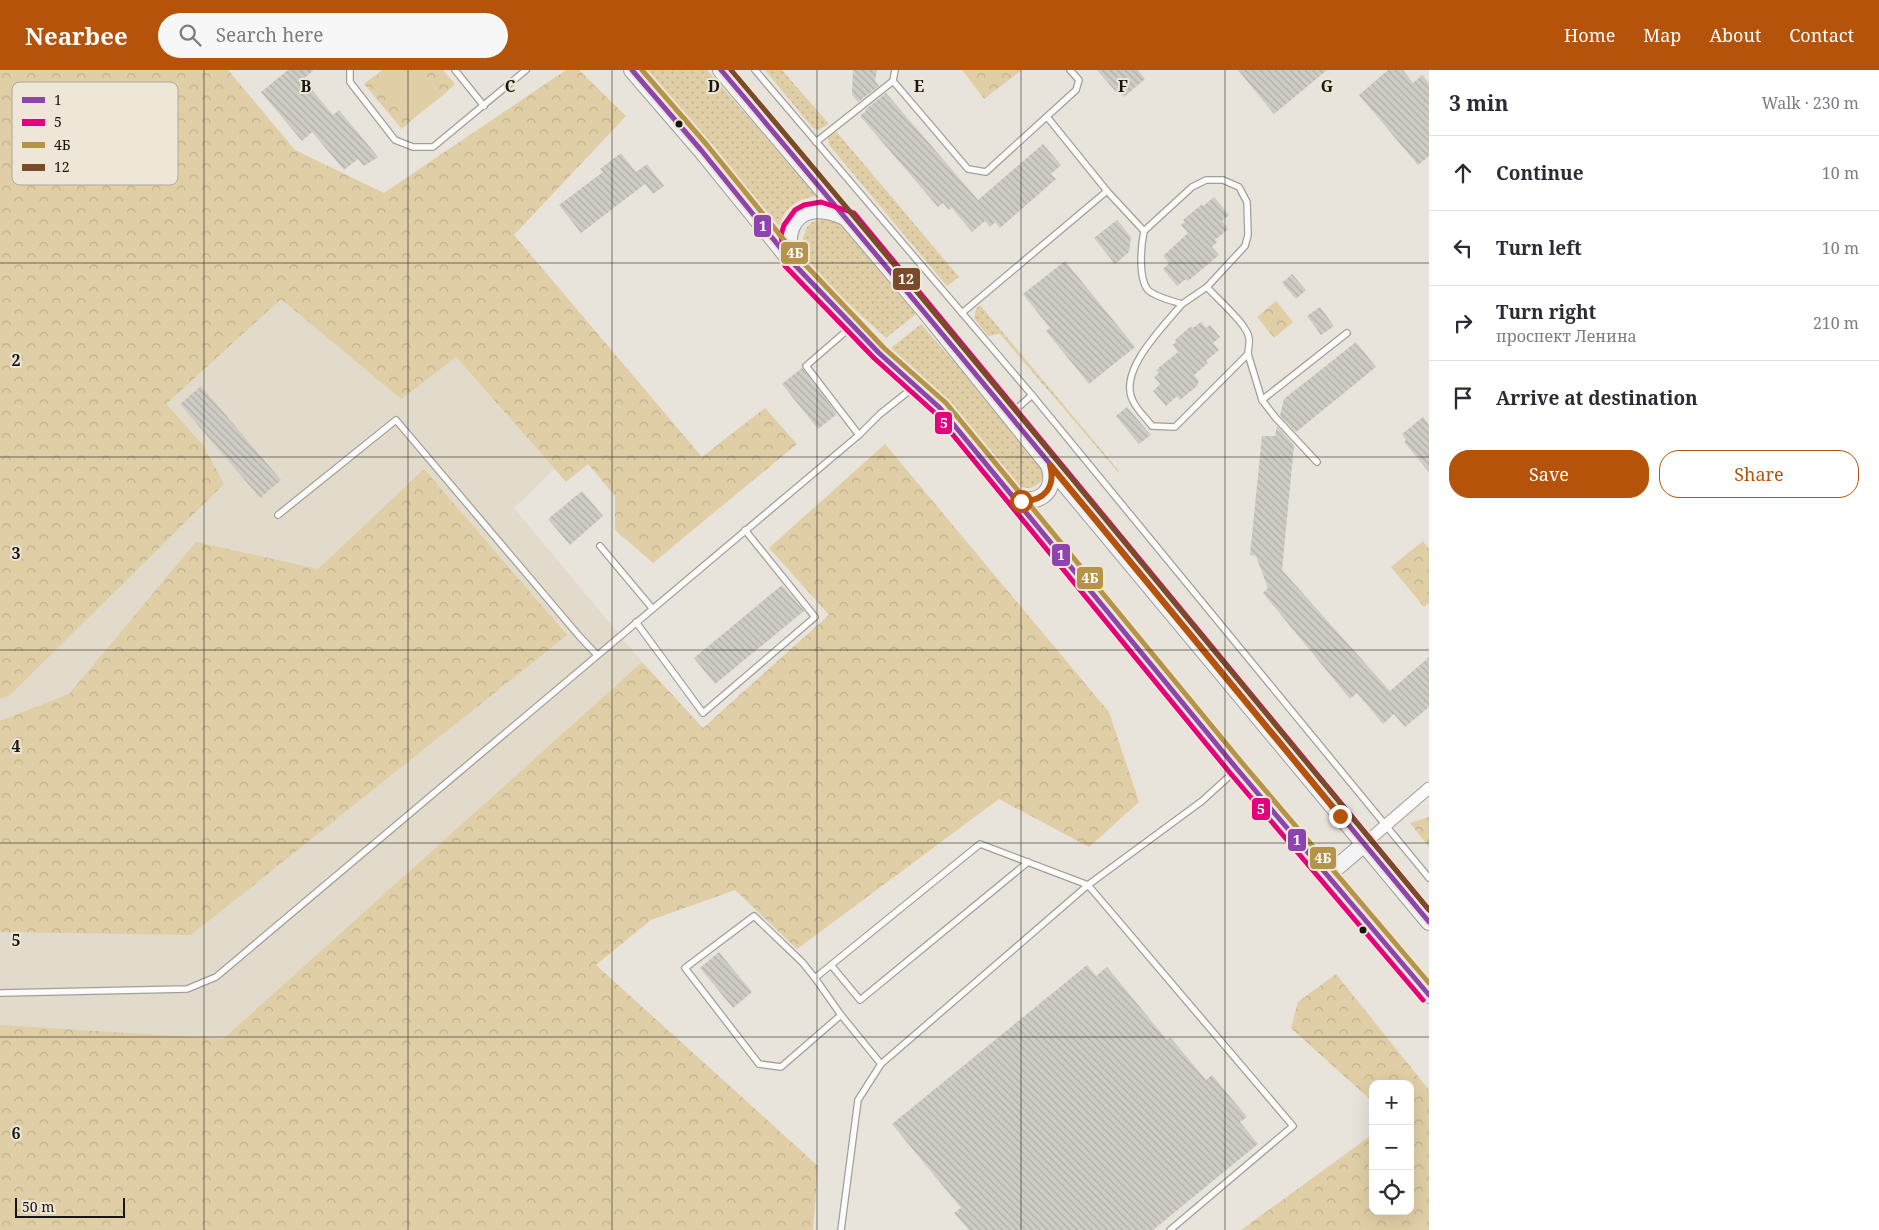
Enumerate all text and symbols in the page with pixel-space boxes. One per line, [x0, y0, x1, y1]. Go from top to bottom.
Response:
search box [158, 13, 508, 58]
text: Nearbee [25, 19, 128, 52]
icon: search [176, 21, 204, 49]
text: Search here [216, 22, 323, 48]
text: Home [1564, 23, 1615, 47]
text: Map [1643, 23, 1681, 47]
text: About [1709, 23, 1761, 47]
text: Contact [1789, 23, 1854, 47]
text: B [301, 75, 312, 97]
text: C [505, 75, 516, 97]
text: D [708, 75, 720, 97]
text: E [914, 75, 924, 97]
text: F [1118, 75, 1128, 97]
text: G [1321, 75, 1333, 97]
legend [12, 82, 178, 185]
text: 3 min [1449, 89, 1508, 117]
text: 1 [54, 90, 62, 109]
text: Walk · 230 m [1762, 92, 1859, 114]
text: 5 [54, 112, 62, 131]
unlabelled marker [674, 119, 684, 129]
text: 4Б [54, 135, 71, 154]
text: 12 [54, 157, 70, 176]
icon: ahead [1449, 159, 1477, 187]
text: Continue [1496, 160, 1584, 186]
text: 10 m [1822, 162, 1859, 184]
line badge: 1 [753, 214, 772, 238]
text: 1 [759, 216, 767, 235]
icon: left [1449, 234, 1477, 262]
text: Turn left [1496, 235, 1582, 261]
text: 10 m [1822, 237, 1859, 259]
line badge: 4Б [780, 241, 809, 265]
text: 4Б [787, 243, 803, 262]
line badge: 12 [892, 267, 921, 291]
text: 12 [898, 269, 914, 288]
text: Turn right [1496, 299, 1596, 325]
icon: right [1449, 309, 1477, 337]
text: 210 m [1813, 312, 1859, 334]
text: проспект Ленина [1496, 325, 1637, 347]
text: 2 [11, 349, 21, 371]
icon: arrive [1449, 384, 1477, 412]
text: Arrive at destination [1496, 385, 1698, 411]
line badge: 5 [934, 411, 953, 435]
text: 5 [940, 413, 948, 432]
button: Save [1449, 450, 1649, 498]
button: Share [1659, 450, 1859, 498]
route start [1010, 490, 1033, 513]
text: 3 [11, 542, 21, 564]
line badge: 1 [1051, 543, 1071, 567]
text: 1 [1057, 545, 1065, 564]
line badge: 4Б [1076, 566, 1104, 590]
text: 4Б [1082, 568, 1098, 587]
text: 4 [11, 735, 21, 757]
line badge: 5 [1251, 797, 1271, 821]
text: 5 [1257, 799, 1265, 818]
route end [1329, 805, 1352, 828]
line badge: 1 [1287, 828, 1307, 852]
text: 1 [1293, 830, 1301, 849]
line badge: 4Б [1309, 846, 1337, 870]
text: 4Б [1315, 848, 1331, 867]
unlabelled marker [1358, 925, 1368, 935]
text: 5 [11, 929, 21, 951]
map controls [1369, 1080, 1414, 1215]
button: + [1369, 1080, 1414, 1125]
text: 6 [11, 1122, 21, 1144]
button: − [1369, 1125, 1414, 1170]
button: locate [1369, 1170, 1414, 1215]
scale bar [15, 1195, 125, 1218]
text: 50 m [22, 1197, 55, 1216]

